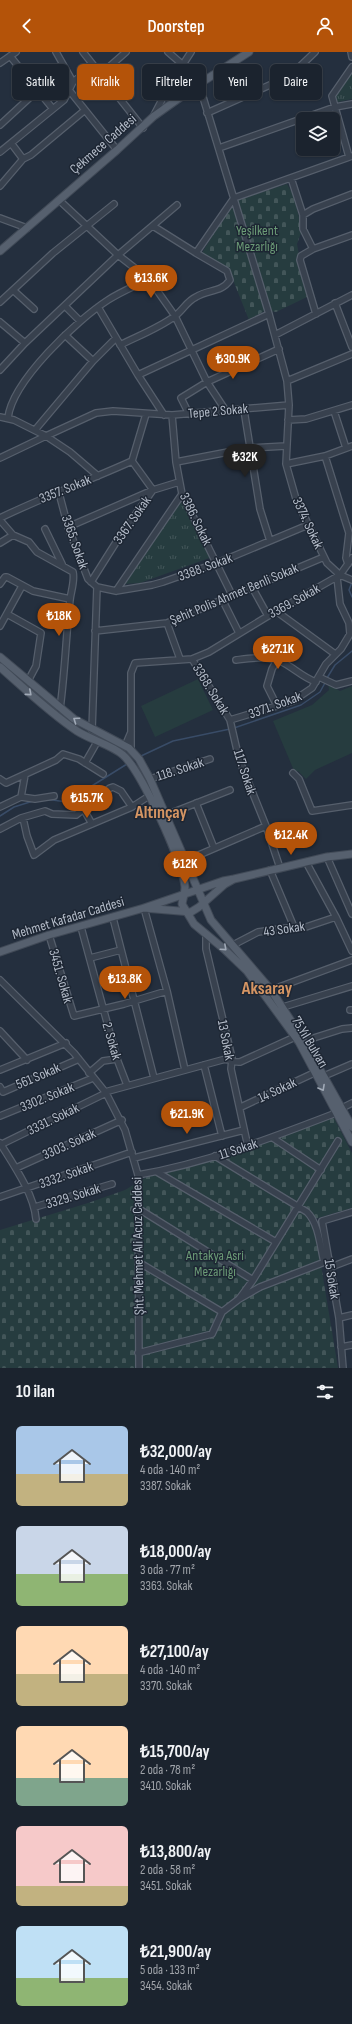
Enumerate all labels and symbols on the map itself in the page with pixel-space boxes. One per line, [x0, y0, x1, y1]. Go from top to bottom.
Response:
street label: Çekmece Caddesi [66, 111, 140, 177]
park label: Yeşilkent Mezarlığı [236, 222, 278, 255]
pin: ₺13.6K [118, 265, 184, 299]
pin: ₺30.9K [200, 346, 266, 380]
street label: Tepe 2 Sokak [187, 400, 249, 422]
pin: ₺32K [221, 444, 269, 478]
street label: 3357. Sokak [37, 471, 94, 507]
street label: 3386. Sokak [176, 490, 216, 549]
street label: 3367. Sokak [109, 492, 155, 547]
street label: 3374. Sokak [289, 494, 328, 552]
street label: 3365. Sokak [58, 513, 92, 572]
street label: 3388. Sokak [175, 549, 235, 585]
street label: Şehit Polis Ahmet Benli Sokak [167, 559, 301, 629]
street label: 3369. Sokak [265, 580, 323, 622]
pin: ₺18K [35, 603, 83, 637]
pin: ₺27.1K [245, 636, 311, 670]
street label: 3368. Sokak [189, 660, 234, 718]
street label: 3371. Sokak [246, 687, 305, 722]
one-way arrow [24, 688, 32, 696]
one-way arrow [73, 718, 80, 725]
street label: 117. Sokak [230, 747, 261, 798]
street label: 118. Sokak [154, 753, 206, 785]
pin: ₺15.7K [54, 785, 120, 819]
district label: Altınçay [134, 802, 188, 823]
pin: ₺12.4K [258, 822, 324, 856]
pin: ₺12K [161, 851, 209, 885]
street label: Mehmet Kafadar Caddesi [10, 893, 126, 943]
street label: 43 Sokak [262, 918, 307, 940]
one-way arrow [219, 944, 226, 951]
street label: 3451. Sokak [45, 947, 77, 1006]
pin: ₺13.8K [92, 966, 158, 1000]
district label: Aksaray [241, 978, 293, 999]
street label: 75.Yıl Bulvarı [288, 1013, 332, 1071]
street label: 13 Sokak [214, 1018, 238, 1062]
street label: 2. Sokak [99, 1020, 126, 1062]
street label: 561 Sokak [13, 1059, 63, 1093]
street label: 14 Sokak [255, 1073, 300, 1106]
street label: 3302. Sokak [18, 1078, 77, 1115]
one-way arrow [317, 1084, 325, 1091]
street label: 3331. Sokak [24, 1099, 82, 1139]
pin: ₺21.9K [154, 1101, 220, 1135]
street label: 3303. Sokak [40, 1124, 99, 1163]
street label: 11 Sokak [216, 1135, 260, 1163]
street label: 3332. Sokak [37, 1158, 96, 1192]
street label: Şht. Mehmet Ali Acuz Caddesi [128, 1177, 148, 1315]
street label: 3329. Sokak [44, 1179, 103, 1212]
park label: Antakya Asri Mezarlığı [185, 1247, 244, 1280]
street label: 15 Sokak [320, 1258, 344, 1301]

